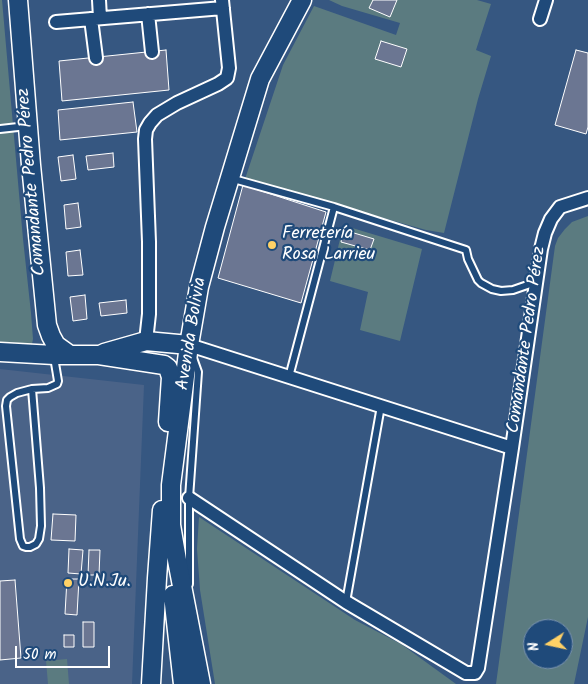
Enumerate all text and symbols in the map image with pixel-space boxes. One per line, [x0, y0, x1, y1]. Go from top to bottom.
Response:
street label: Comandante Pedro Pérez [14, 87, 52, 277]
place label: Ferretería Rosa Larrieu [282, 224, 375, 266]
marker: Ferretería Rosa Larrieu [266, 239, 278, 251]
street label: Comandante Pedro Pérez [504, 245, 552, 435]
street label: Avenida Bolivia [173, 276, 213, 392]
place label: U.N.Ju. [78, 572, 131, 594]
marker: U.N.Ju. [62, 577, 74, 589]
north arrow [523, 619, 573, 669]
scale bar [18, 636, 112, 668]
text: N [523, 640, 546, 653]
text: 50 m [23, 643, 57, 667]

